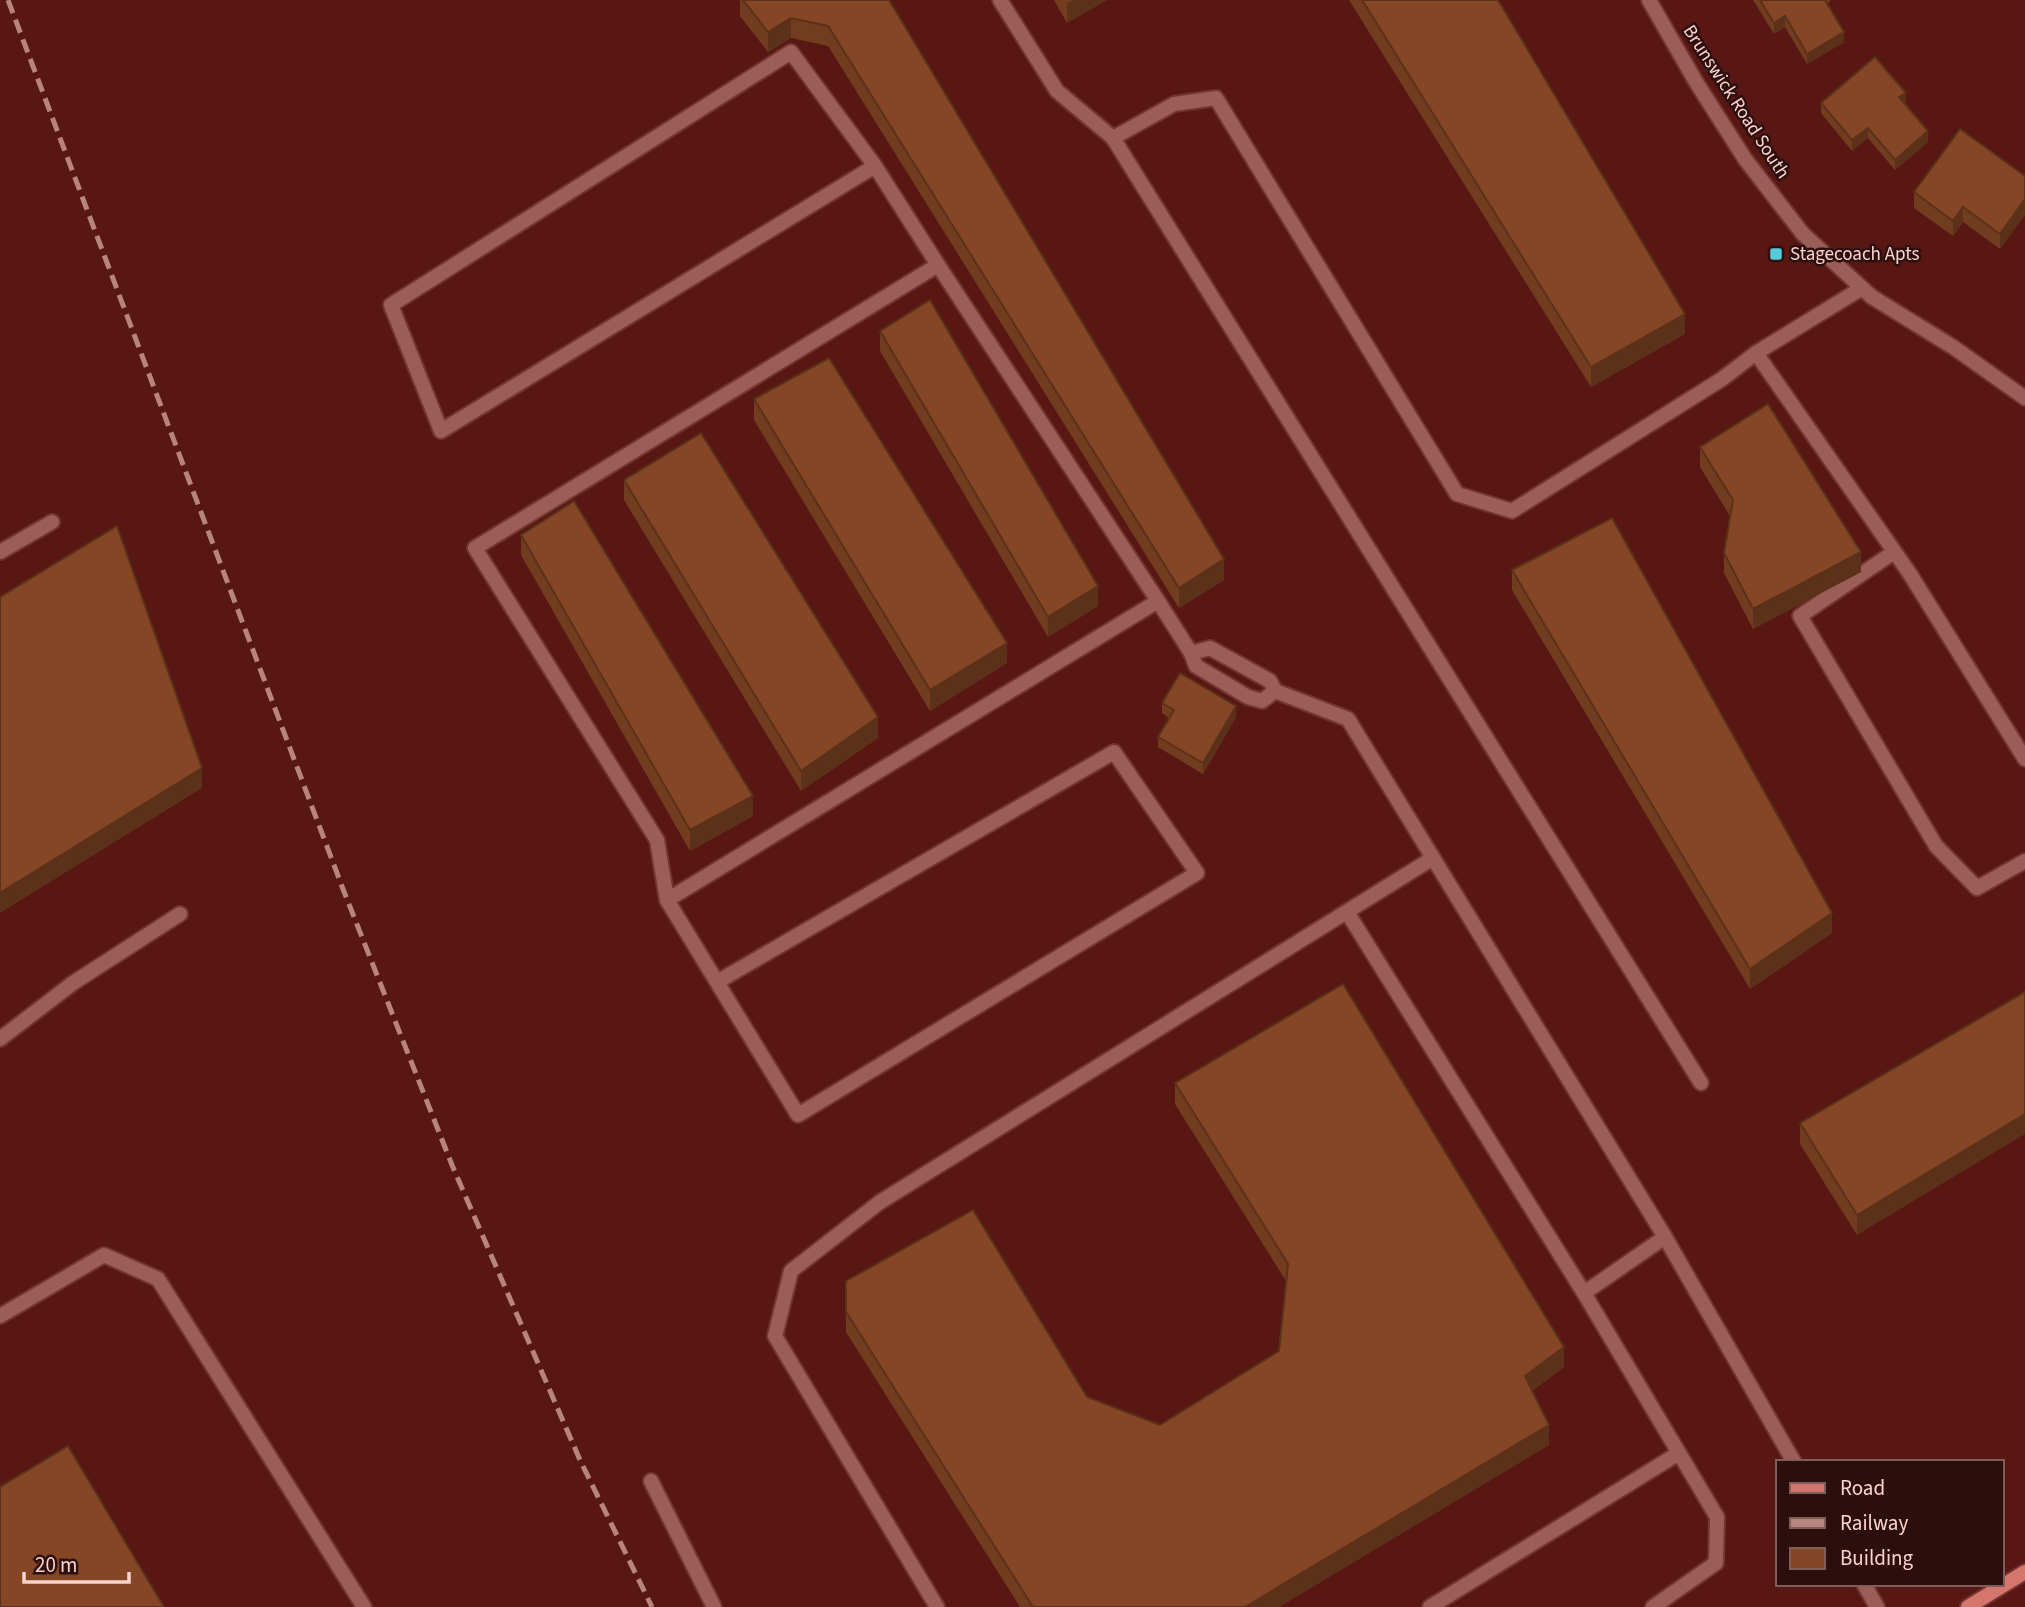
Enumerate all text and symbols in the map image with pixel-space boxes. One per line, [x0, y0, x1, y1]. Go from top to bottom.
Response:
street label: Brunswick Road South [1676, 20, 1796, 184]
place label: Stagecoach Apts [1790, 241, 1919, 268]
marker: Stagecoach Apts [1768, 246, 1784, 262]
legend [1776, 1460, 2004, 1586]
text: Road [1840, 1473, 1885, 1503]
text: Railway [1840, 1508, 1908, 1538]
scale bar [24, 1540, 130, 1584]
text: Building [1840, 1543, 1914, 1573]
text: 20 m [35, 1550, 77, 1580]

